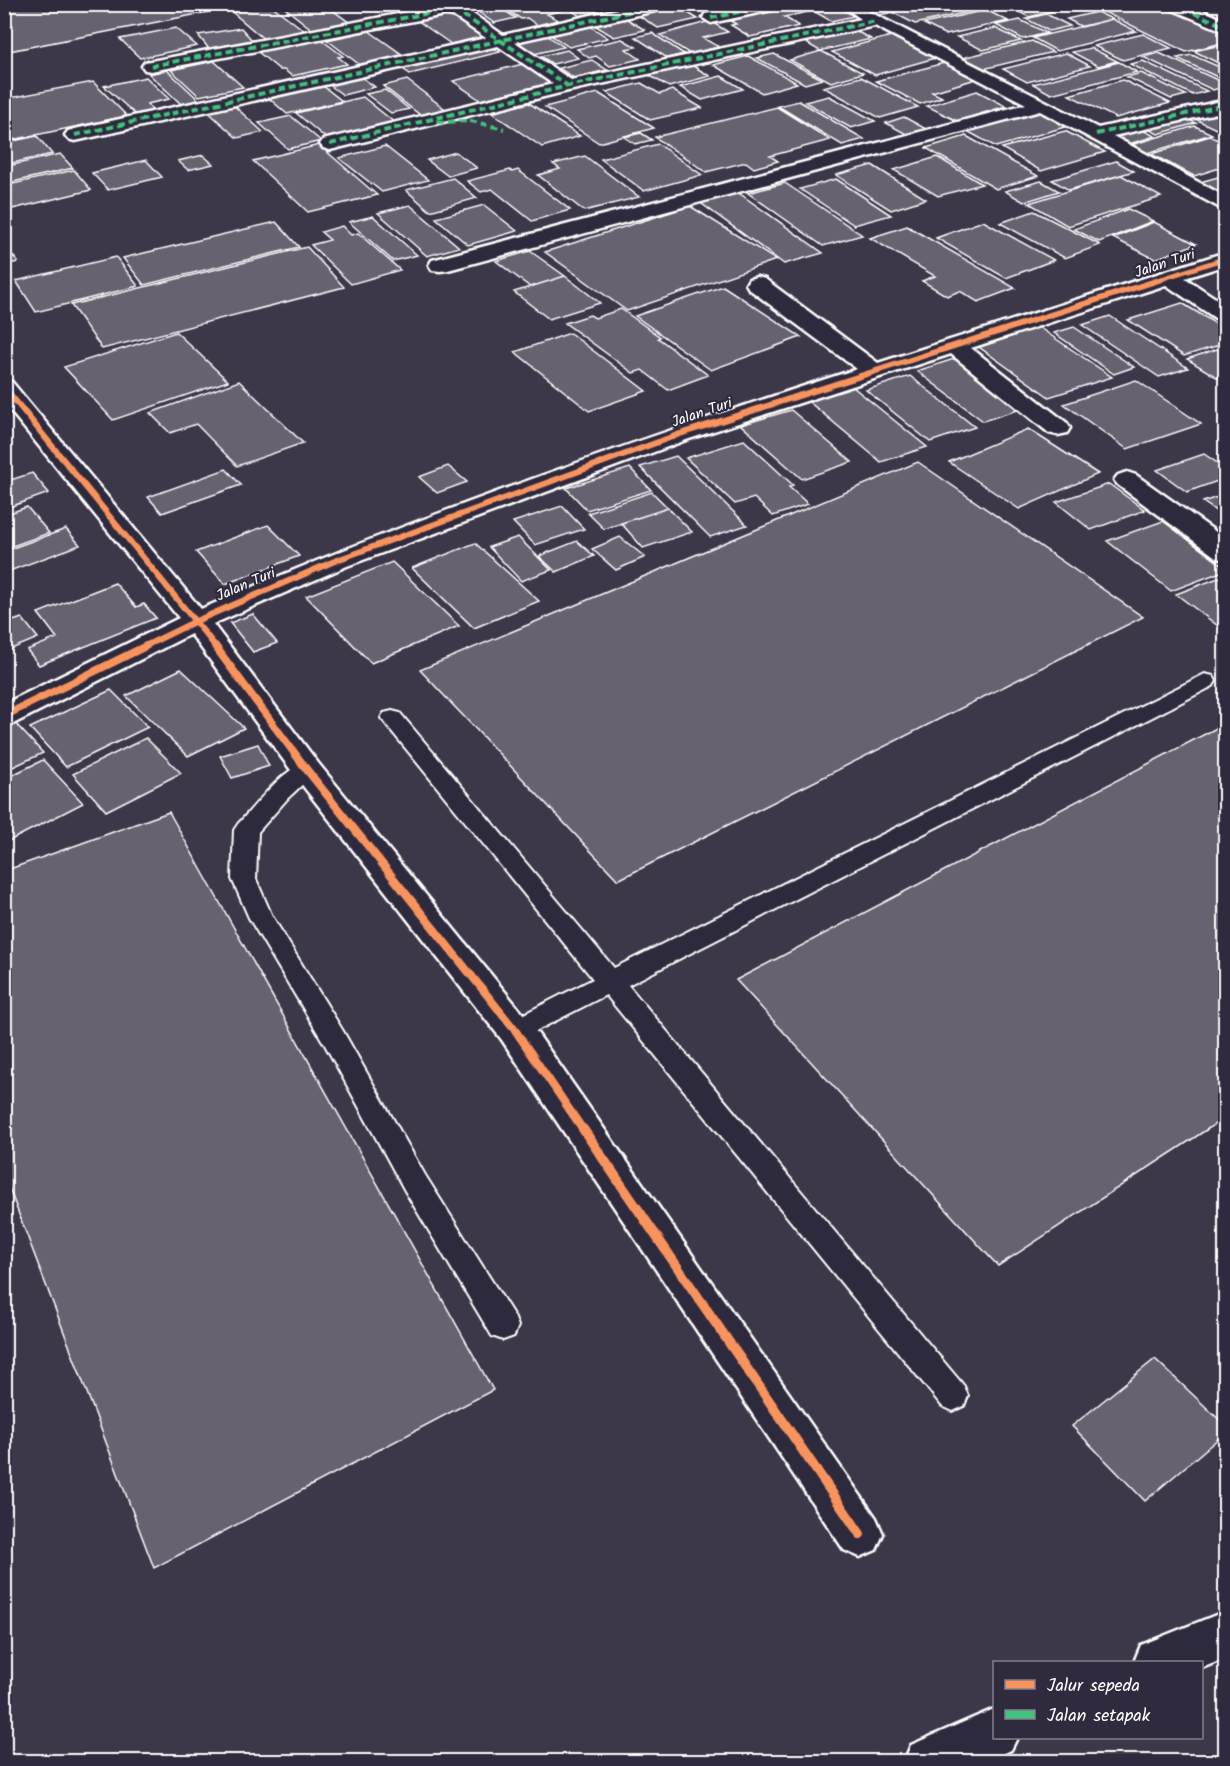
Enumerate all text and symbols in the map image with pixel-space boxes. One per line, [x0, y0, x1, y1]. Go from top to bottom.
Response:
street label: Jalan Turi [1132, 242, 1200, 285]
street label: Jalan Turi [669, 391, 737, 435]
street label: Jalan Turi [213, 561, 281, 608]
legend [993, 1661, 1203, 1739]
text: Jalur sepeda [1047, 1672, 1140, 1701]
text: Jalan setapak [1047, 1702, 1151, 1731]

